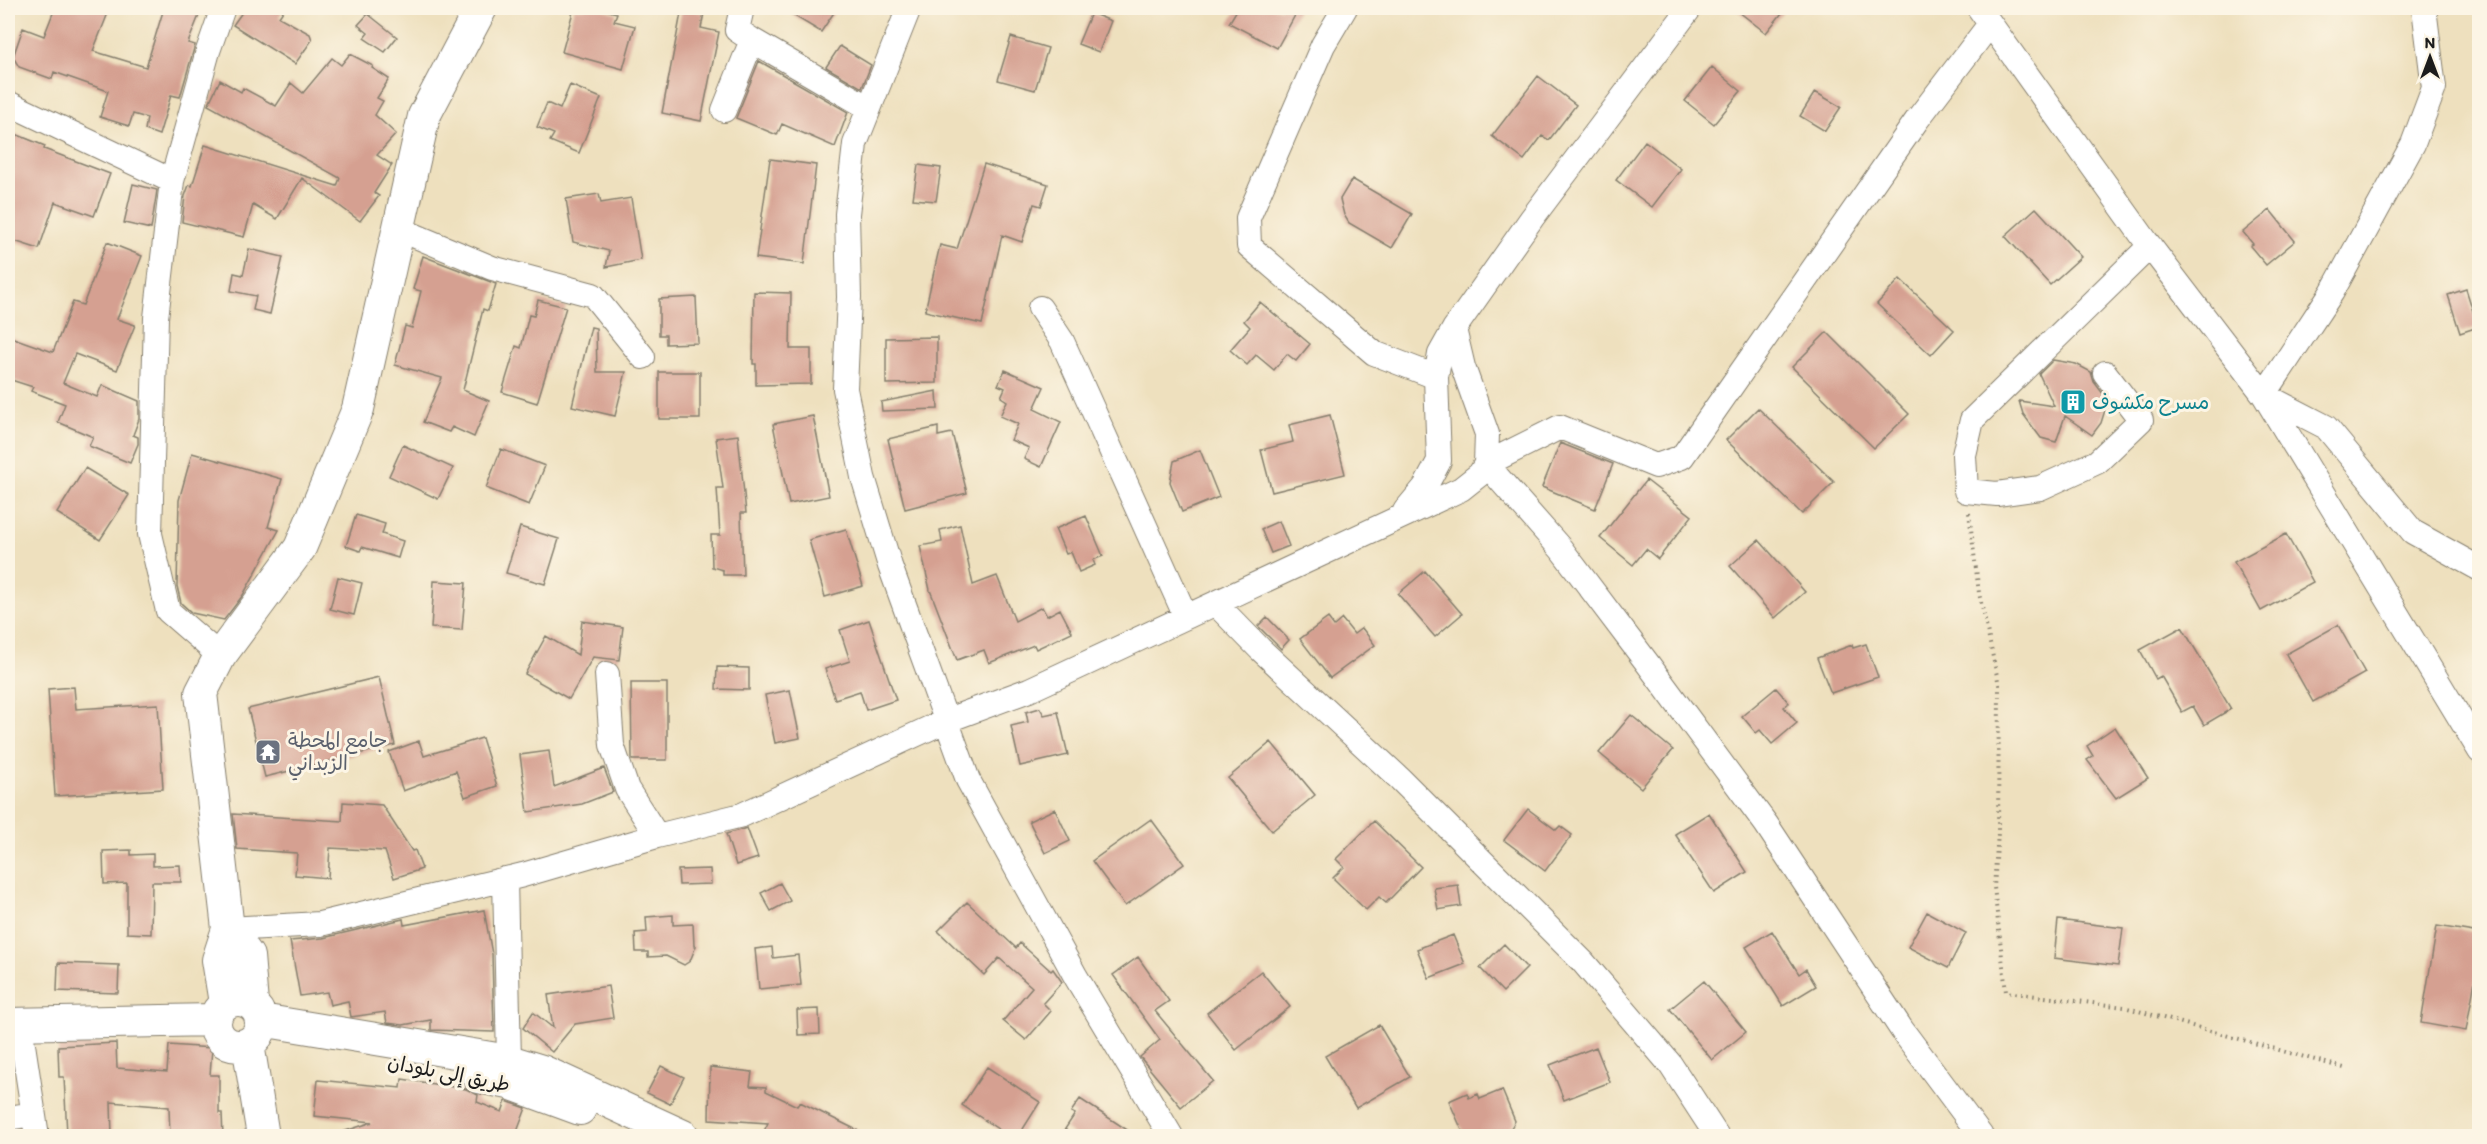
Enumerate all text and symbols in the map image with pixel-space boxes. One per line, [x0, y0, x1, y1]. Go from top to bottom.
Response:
north arrow [2400, 27, 2460, 87]
text: N [2425, 33, 2435, 52]
building icon: مسرح مكشوف [2058, 387, 2088, 417]
place label: مسرح مكشوف [2092, 390, 2209, 416]
place label: جامع المحطة الزبداني [288, 728, 388, 781]
temple icon: جامع المحطة الزبداني [253, 737, 283, 767]
street label: طريق إلى بلودان [386, 1049, 512, 1098]

